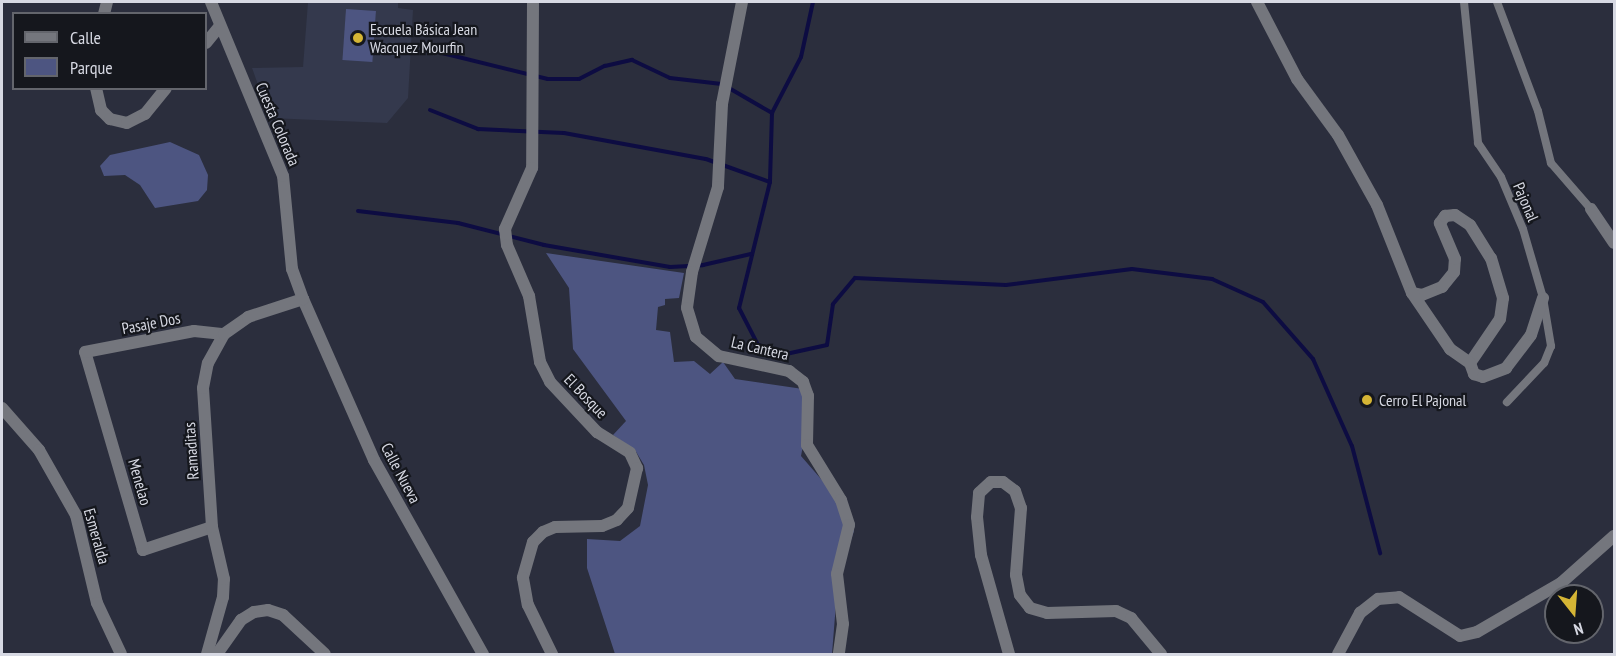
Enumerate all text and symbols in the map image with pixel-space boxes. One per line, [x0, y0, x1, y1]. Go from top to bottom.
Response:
legend [12, 12, 207, 90]
place label: Escuela Básica Jean Wacquez Mourfin [370, 19, 477, 57]
text: Calle [70, 26, 101, 49]
marker: Escuela Básica Jean Wacquez Mourfin [351, 31, 365, 45]
text: Parque [70, 56, 113, 79]
street label: Cuesta Colorada [252, 79, 304, 169]
street label: Pajonal [1509, 180, 1543, 224]
street label: Pasaje Dos [120, 308, 182, 338]
street label: La Cantera [729, 332, 791, 364]
street label: El Bosque [560, 370, 612, 422]
place label: Cerro El Pajonal [1379, 390, 1466, 410]
marker: Cerro El Pajonal [1360, 393, 1374, 407]
street label: Ramaditas [179, 422, 203, 480]
street label: Calle Nueva [377, 440, 425, 506]
street label: Menelao [124, 457, 156, 507]
street label: Esmeralda [80, 506, 114, 566]
north arrow [1544, 584, 1604, 644]
text: N [1572, 618, 1586, 640]

